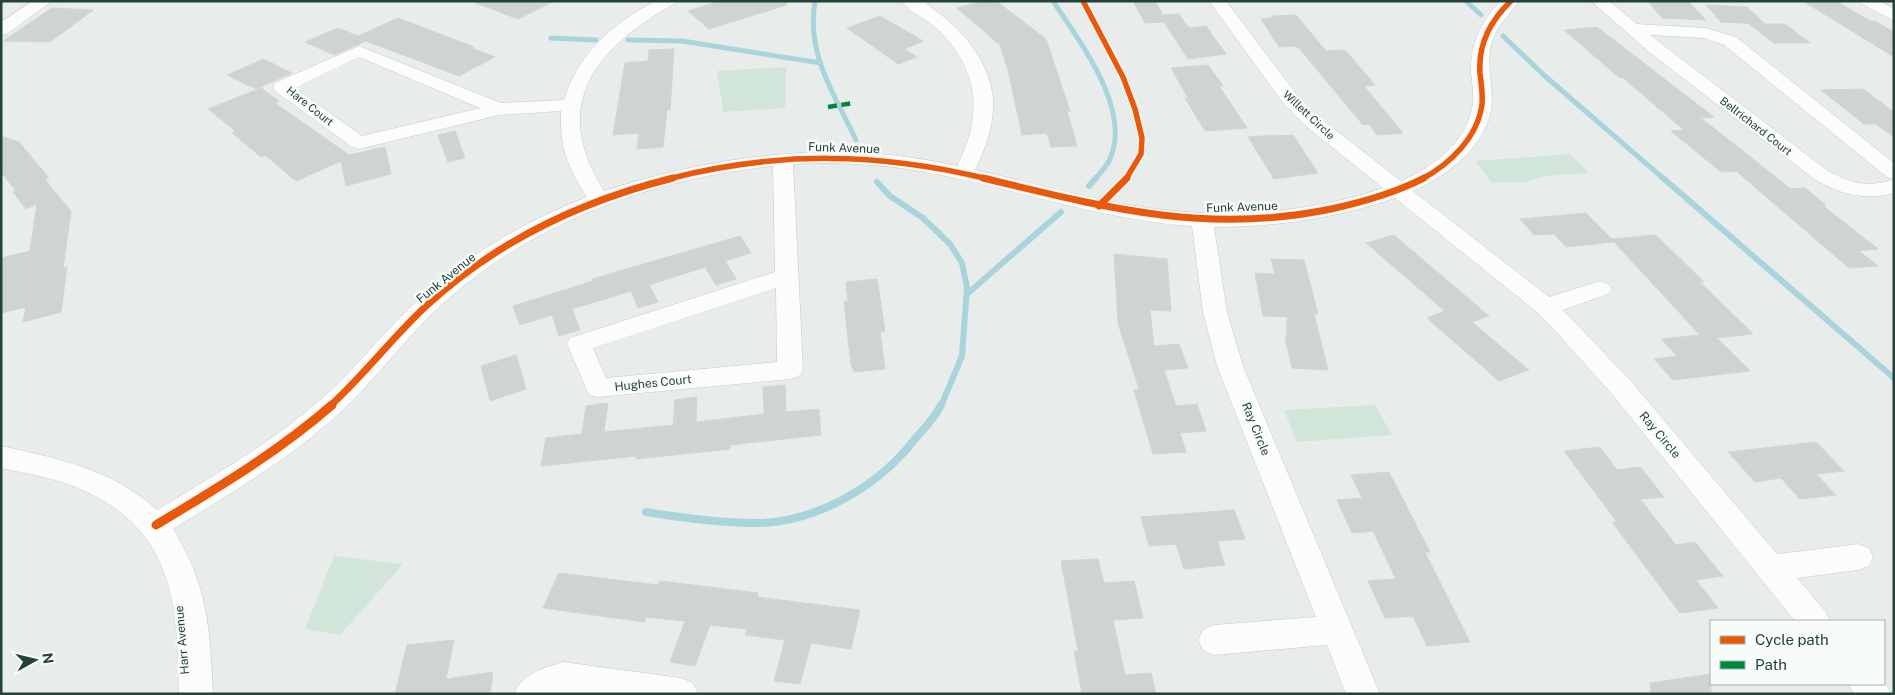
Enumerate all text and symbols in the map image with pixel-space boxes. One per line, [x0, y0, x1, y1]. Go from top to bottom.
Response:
street label: Hare Court [284, 84, 336, 128]
street label: Willett Circle [1281, 88, 1337, 142]
street label: Bellrichard Court [1718, 94, 1794, 158]
street label: Funk Avenue [808, 140, 880, 156]
street label: Funk Avenue [1206, 199, 1278, 215]
street label: Funk Avenue [414, 250, 478, 306]
street label: Hughes Court [614, 372, 693, 394]
street label: Ray Circle [1239, 400, 1273, 458]
street label: Ray Circle [1637, 409, 1684, 461]
street label: Harr Avenue [172, 605, 192, 675]
legend [1710, 620, 1885, 685]
text: Cycle path [1755, 631, 1829, 648]
north arrow [10, 635, 60, 685]
text: N [39, 652, 57, 665]
text: Path [1755, 656, 1787, 673]

